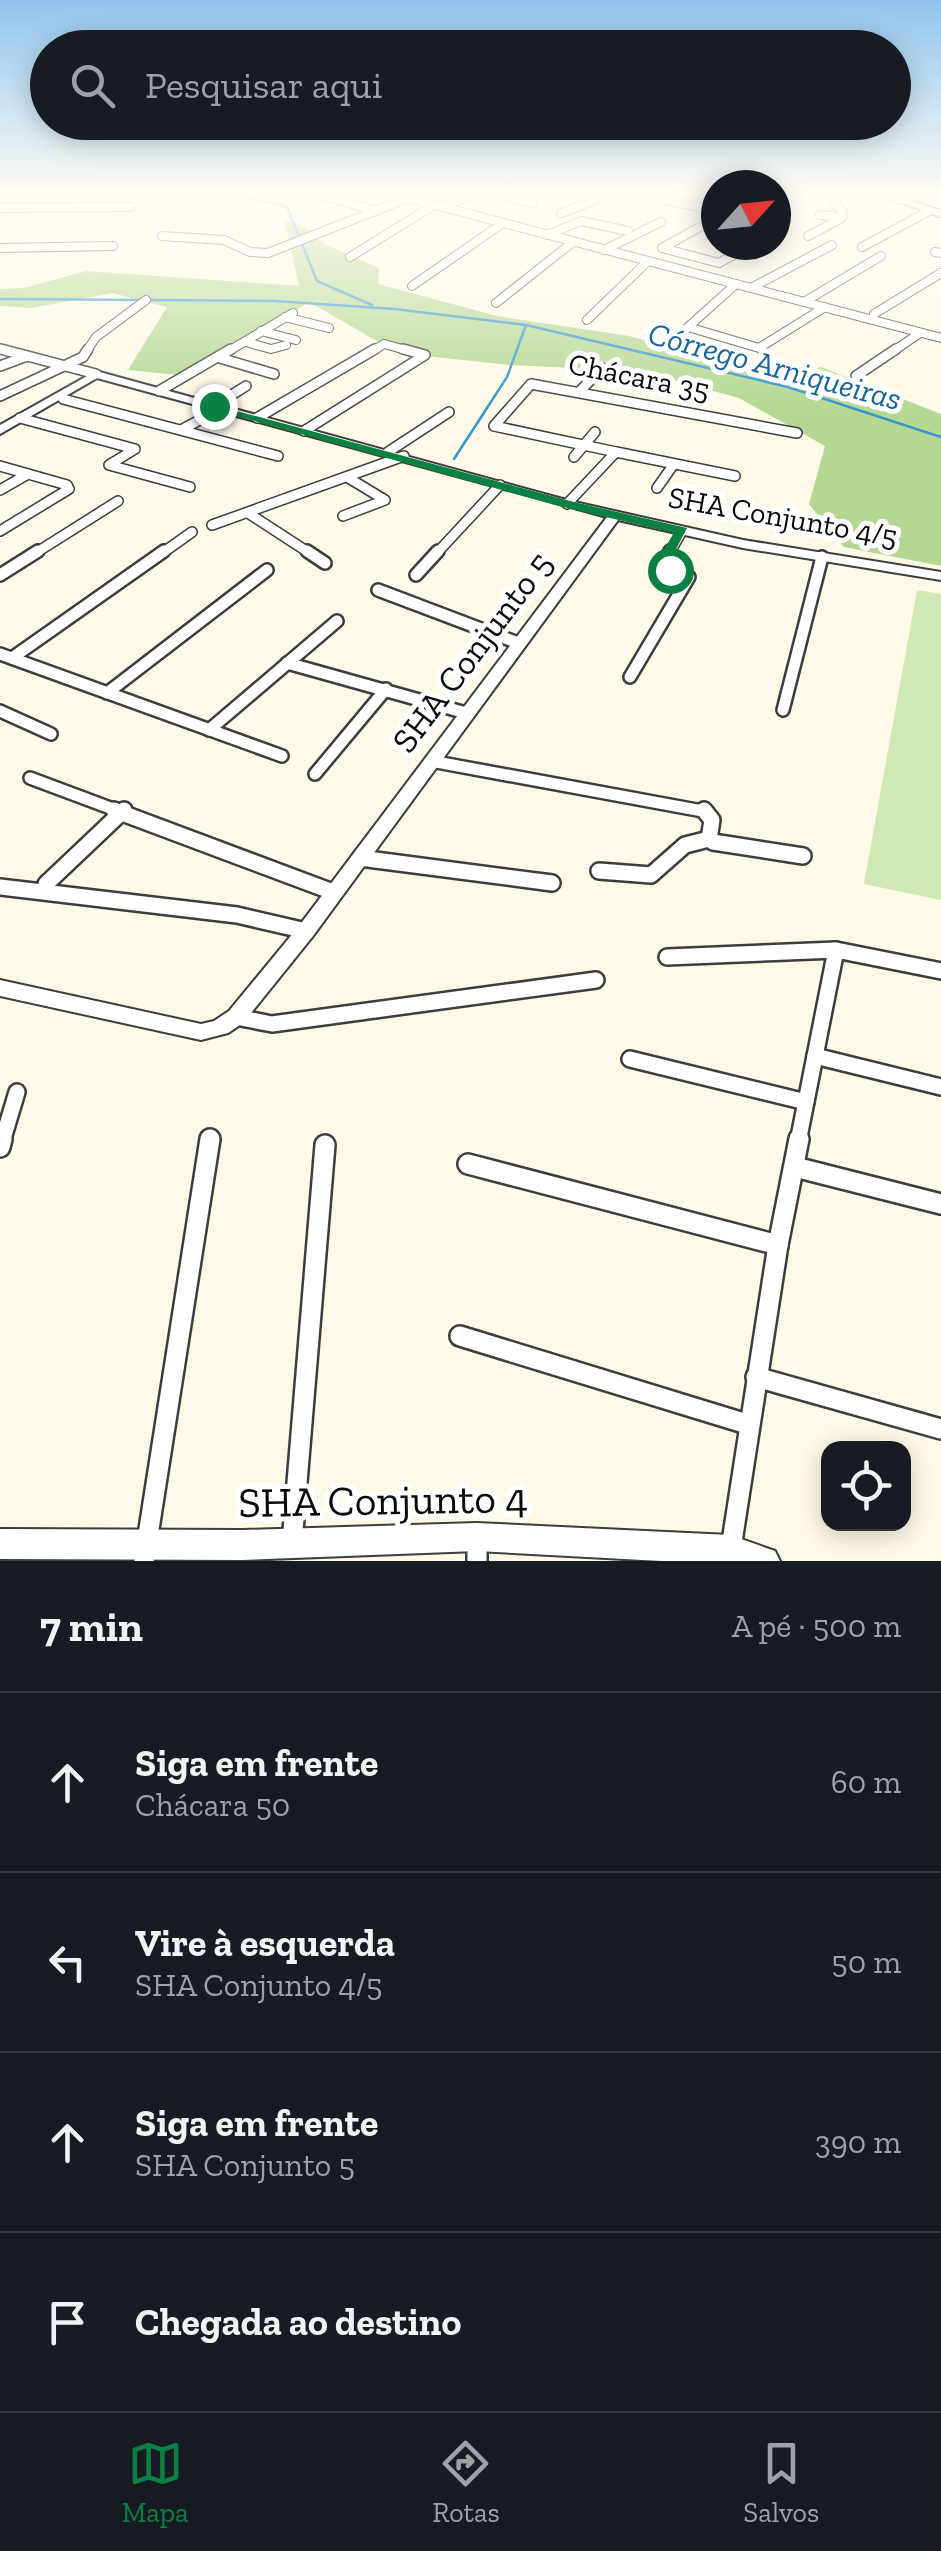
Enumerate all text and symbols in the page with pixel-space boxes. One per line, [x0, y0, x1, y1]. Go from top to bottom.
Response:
search box [30, 30, 911, 140]
icon: search [65, 58, 120, 113]
text: Pesquisar aqui [145, 62, 382, 108]
north arrow [701, 170, 791, 260]
water label: Córrego Arniqueiras [644, 314, 906, 418]
street label: Chácara 35 [565, 346, 713, 408]
route end [192, 384, 238, 430]
street label: SHA Conjunto 4/5 [666, 479, 900, 555]
street label: SHA Conjunto 5 [383, 543, 561, 761]
route start [648, 548, 694, 594]
map controls [821, 1441, 911, 1531]
button: locate [821, 1441, 911, 1531]
street label: SHA Conjunto 4 [238, 1472, 528, 1528]
text: 7 min [40, 1601, 143, 1652]
text: A pé · 500 m [732, 1607, 901, 1645]
text: Siga em frente [135, 1740, 378, 1786]
icon: ahead [40, 1755, 95, 1810]
text: 60 m [831, 1763, 901, 1801]
text: Chácara 50 [135, 1786, 290, 1824]
text: Vire à esquerda [135, 1920, 395, 1966]
icon: left [40, 1935, 95, 1990]
text: 50 m [831, 1943, 901, 1981]
text: SHA Conjunto 4/5 [135, 1966, 382, 2004]
text: Siga em frente [135, 2100, 378, 2146]
icon: ahead [40, 2115, 95, 2170]
text: 390 m [815, 2123, 901, 2161]
text: SHA Conjunto 5 [135, 2146, 355, 2184]
icon: arrive [40, 2295, 95, 2350]
text: Chegada ao destino [135, 2299, 461, 2345]
tab: Mapa [122, 2436, 189, 2529]
tab: Rotas [432, 2436, 500, 2529]
tab: Salvos [743, 2436, 819, 2529]

